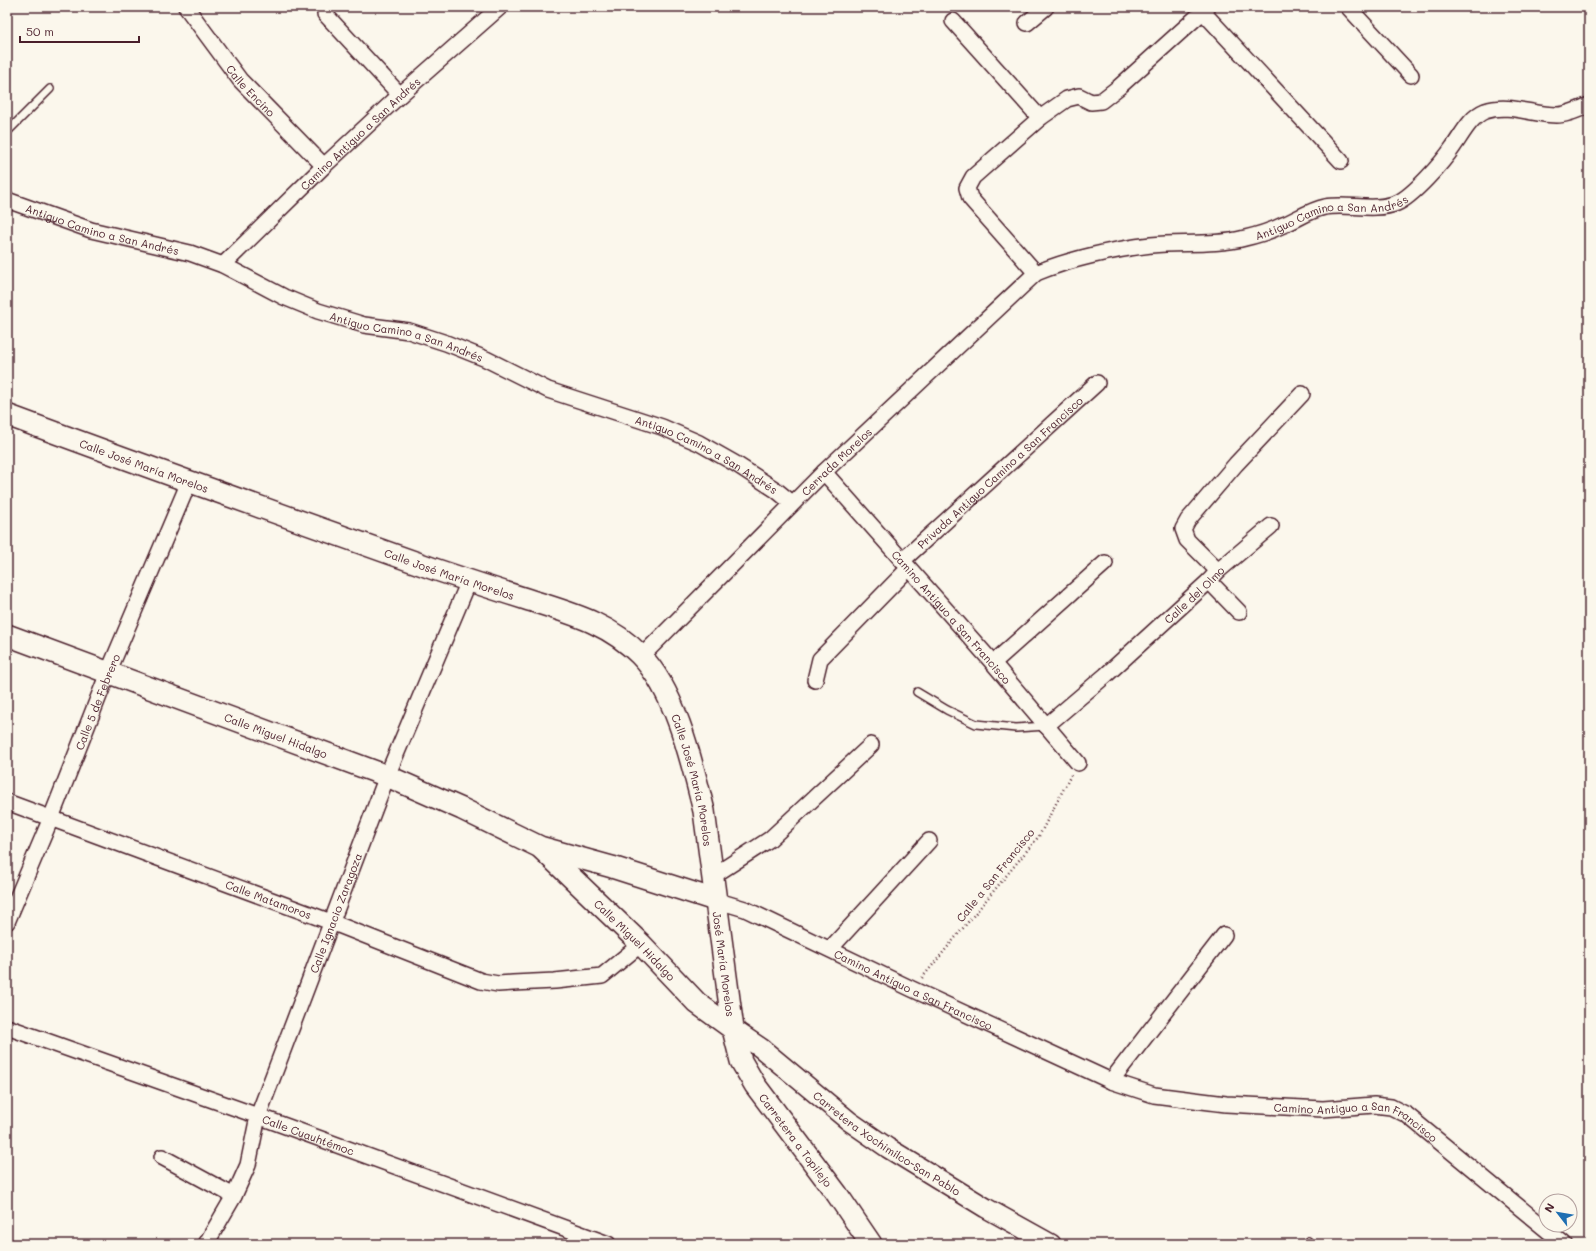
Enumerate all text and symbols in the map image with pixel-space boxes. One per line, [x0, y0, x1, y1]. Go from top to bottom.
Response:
scale bar [20, 18, 139, 44]
text: 50 m [26, 23, 54, 39]
street label: Calle Encino [224, 61, 279, 120]
street label: Camino Antiguo a San Andrés [297, 73, 423, 193]
street label: Antiguo Camino a San Andrés [1253, 191, 1411, 243]
street label: Antiguo Camino a San Andrés [24, 200, 181, 258]
street label: Antiguo Camino a San Andrés [328, 308, 486, 365]
street label: Privada Antiguo Camino a San Francisco [914, 392, 1086, 551]
street label: Antiguo Camino a San Andrés [633, 411, 781, 497]
street label: Cerrada Morelos [798, 424, 875, 499]
street label: Calle José María Morelos [78, 435, 211, 495]
street label: Calle José María Morelos [382, 544, 516, 602]
street label: Camino Antiguo a San Francisco [889, 547, 1015, 687]
street label: Calle del Olmo [1160, 562, 1227, 626]
street label: Calle 5 de Febrero [71, 651, 123, 752]
street label: Calle Miguel Hidalgo [222, 709, 330, 761]
street label: Calle José María Morelos [669, 712, 716, 847]
street label: Calle a San Francisco [953, 825, 1038, 925]
street label: Calle Ignacio Zaragoza [306, 850, 365, 975]
street label: Calle Matamoros [224, 876, 314, 922]
street label: Calle Miguel Hidalgo [591, 896, 679, 984]
street label: José María Morelos [710, 911, 739, 1017]
street label: Camino Antiguo a San Francisco [832, 945, 996, 1033]
street label: Carretera Xochimilco-San Pablo [810, 1087, 964, 1199]
street label: Carretera a Topilejo [756, 1090, 837, 1190]
street label: Camino Antiguo a San Francisco [1273, 1097, 1441, 1145]
street label: Calle Cuauhtémoc [260, 1111, 357, 1158]
north arrow [1538, 1193, 1578, 1233]
text: N [1540, 1200, 1558, 1215]

